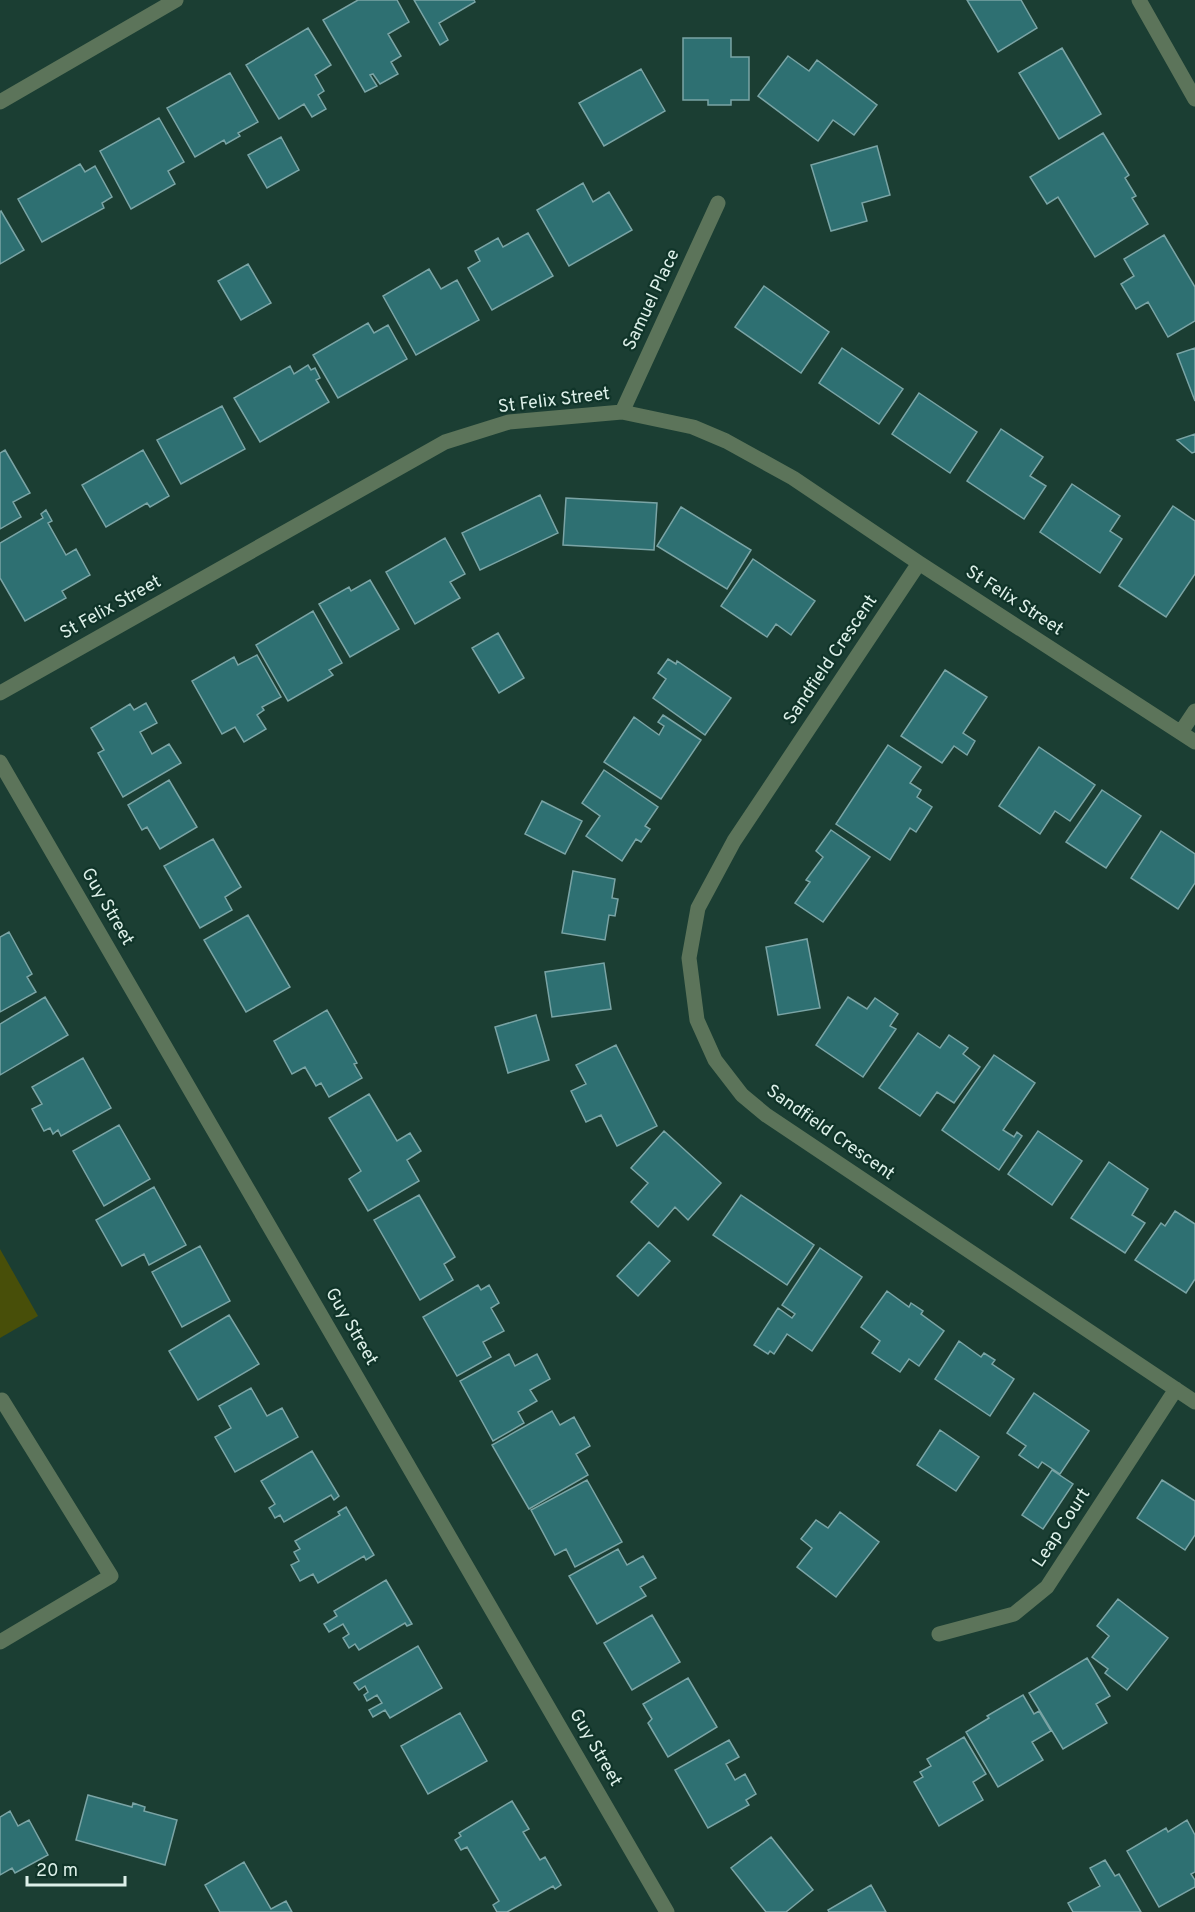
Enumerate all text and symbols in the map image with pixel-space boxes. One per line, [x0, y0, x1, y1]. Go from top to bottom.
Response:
street label: Samuel Place [619, 246, 685, 354]
street label: St Felix Street [497, 383, 611, 419]
street label: St Felix Street [961, 561, 1067, 641]
street label: St Felix Street [56, 571, 166, 645]
street label: Sandfield Crescent [779, 591, 883, 729]
street label: Guy Street [76, 864, 138, 950]
street label: Sandfield Crescent [761, 1080, 899, 1186]
street label: Guy Street [320, 1284, 382, 1370]
street label: Leap Court [1028, 1484, 1096, 1572]
street label: Guy Street [564, 1705, 626, 1791]
scale bar [27, 1849, 124, 1887]
text: 20 m [36, 1860, 78, 1883]

